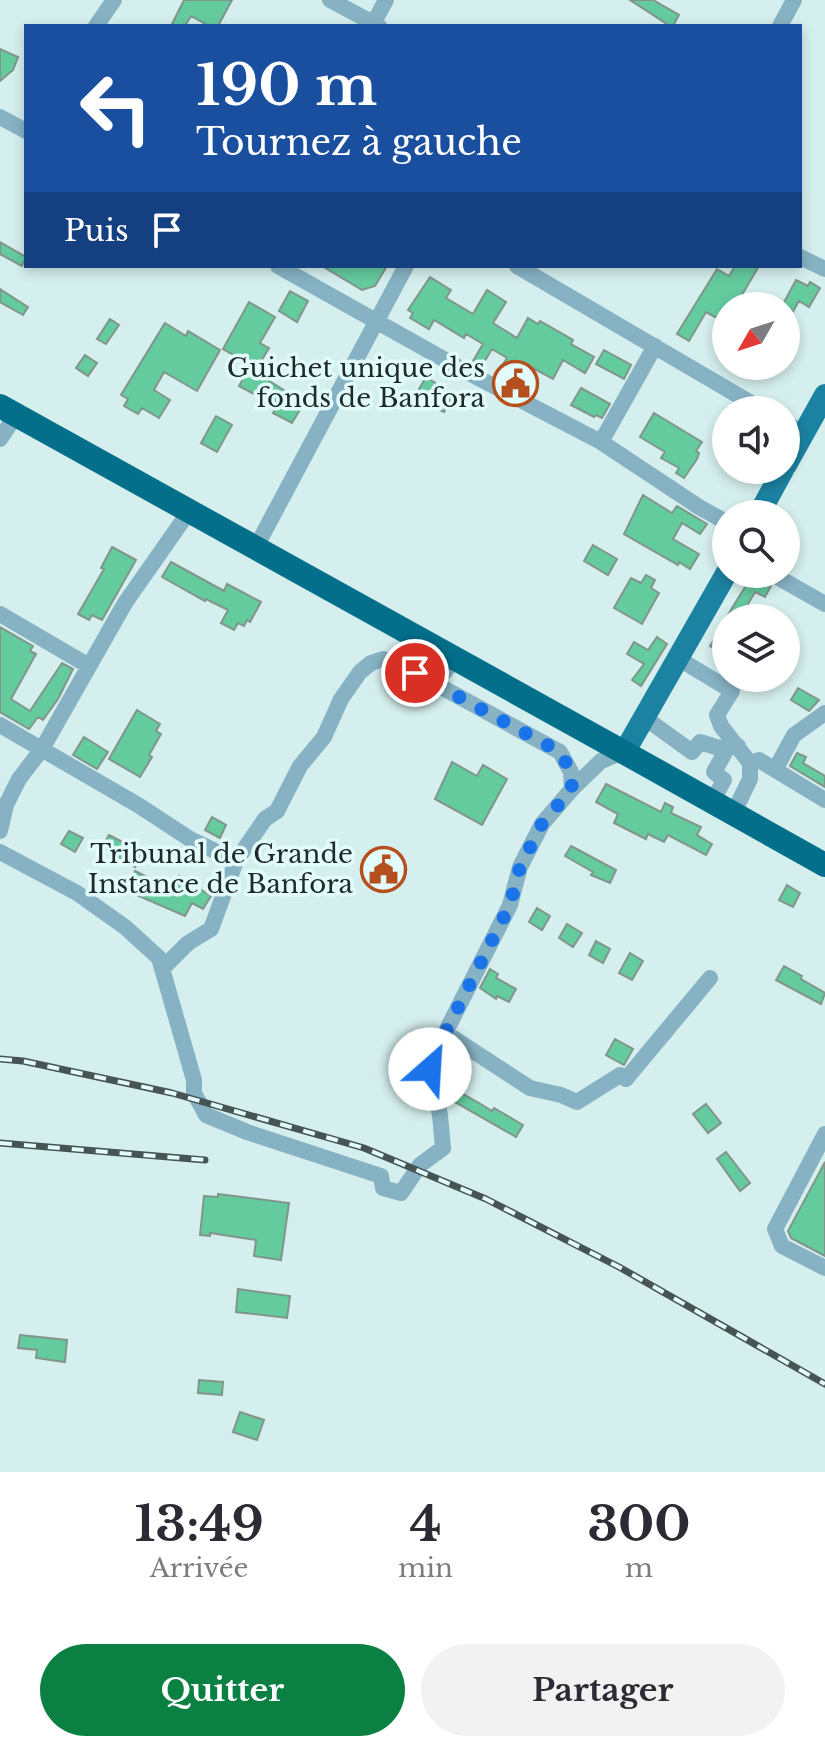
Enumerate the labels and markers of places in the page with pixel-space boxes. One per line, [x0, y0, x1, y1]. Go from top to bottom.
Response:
place label: Guichet unique des fonds de Banfora [227, 352, 486, 414]
public building icon: Guichet unique des fonds de Banfora [492, 359, 540, 407]
pin [381, 639, 449, 707]
place label: Tribunal de Grande Instance de Banfora [88, 838, 354, 900]
public building icon: Tribunal de Grande Instance de Banfora [360, 845, 408, 893]

